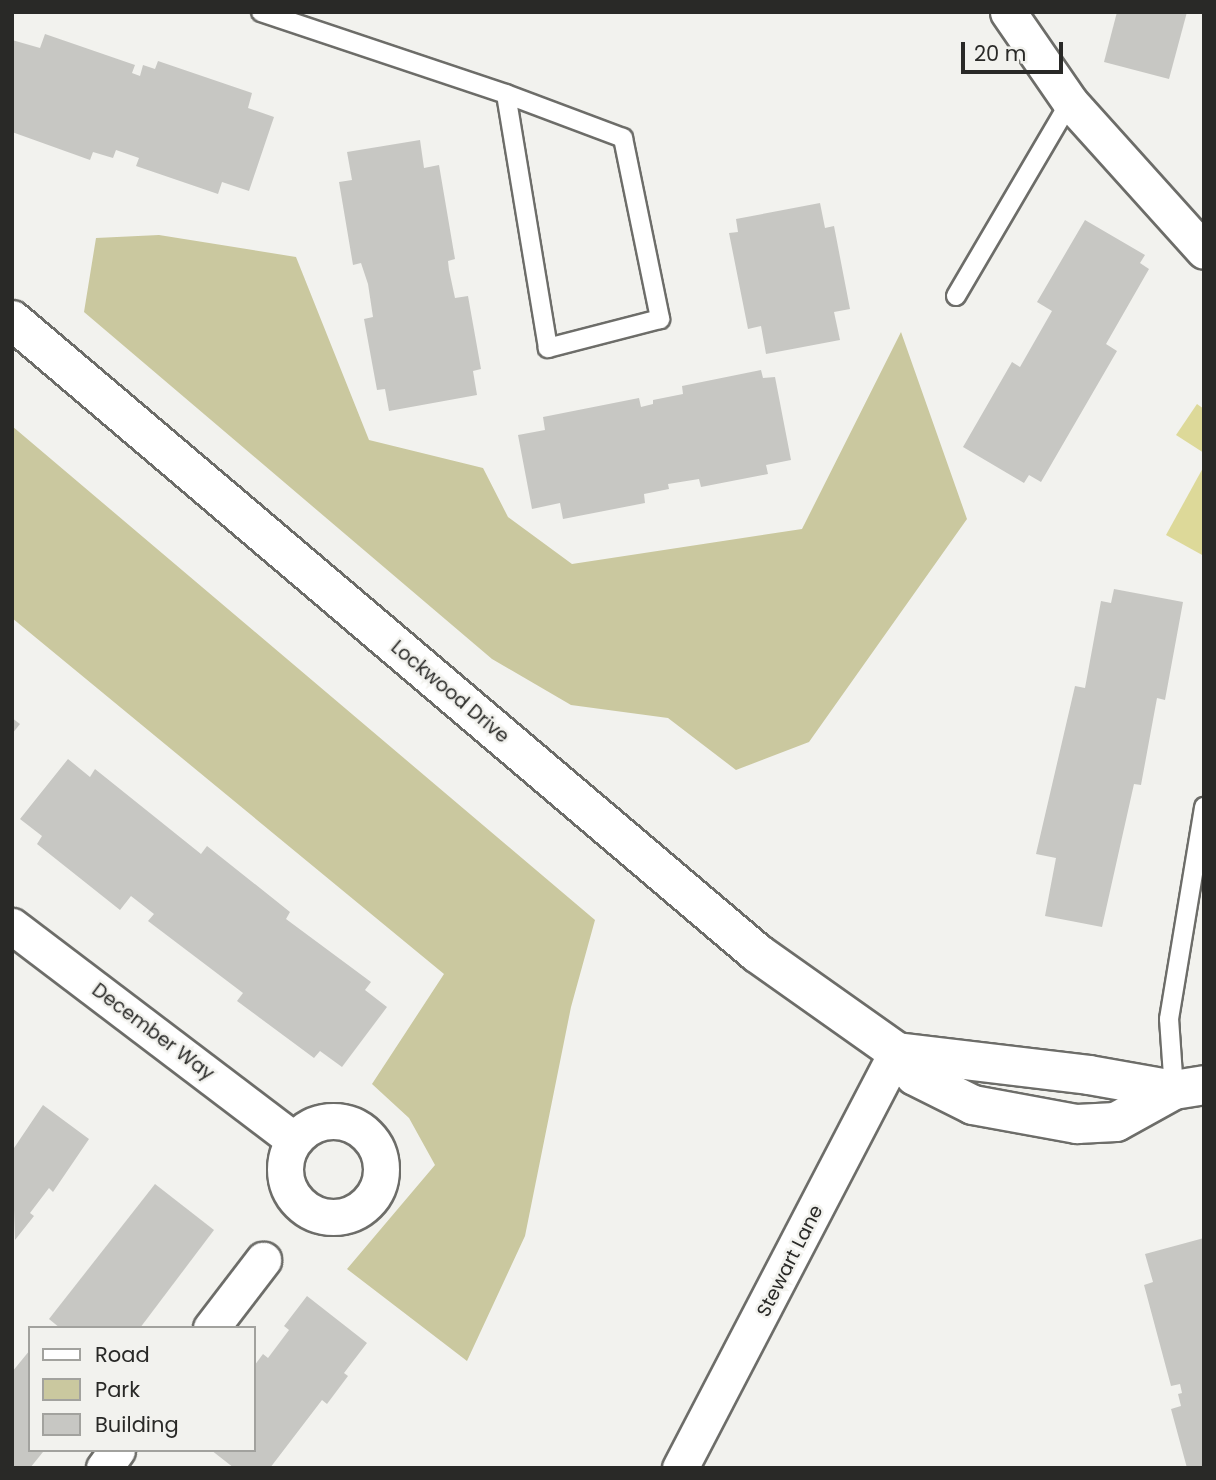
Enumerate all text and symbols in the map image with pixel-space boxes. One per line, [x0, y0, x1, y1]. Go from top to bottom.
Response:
scale bar [964, 28, 1066, 72]
text: 20 m [974, 39, 1027, 68]
street label: Lockwood Drive [386, 636, 514, 748]
street label: December Way [87, 979, 219, 1085]
street label: Stewart Lane [752, 1201, 828, 1321]
legend [28, 1326, 256, 1452]
text: Road [95, 1340, 150, 1369]
text: Park [95, 1375, 140, 1404]
text: Building [95, 1410, 179, 1439]

